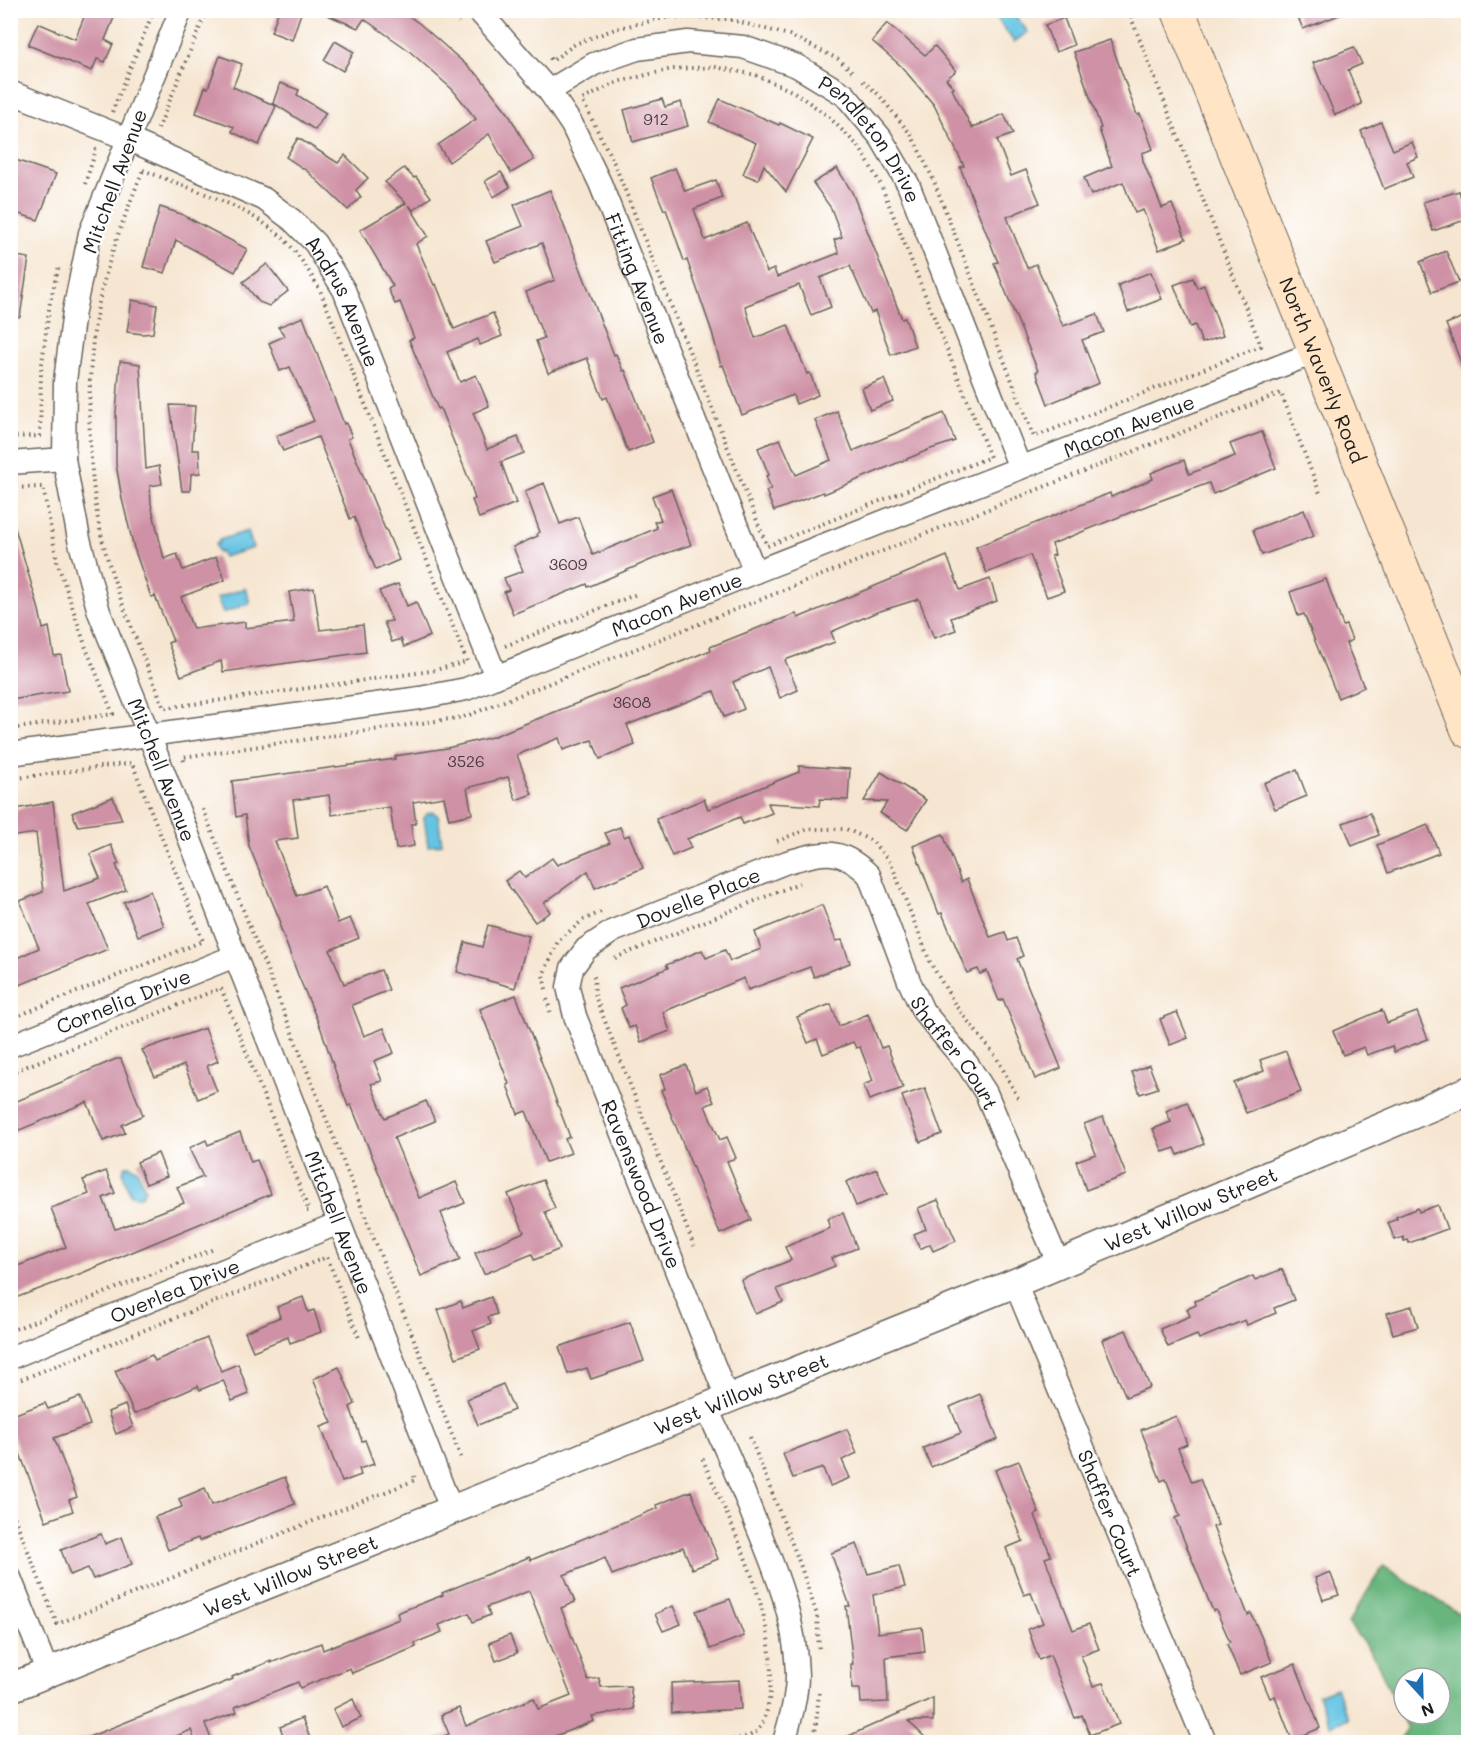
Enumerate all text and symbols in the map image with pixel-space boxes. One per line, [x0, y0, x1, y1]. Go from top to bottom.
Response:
street label: Pendleton Drive [814, 69, 927, 206]
street label: Mitchell Avenue [76, 105, 152, 257]
house number: 912 [643, 108, 669, 129]
street label: Fitting Avenue [600, 209, 676, 348]
street label: Andrus Avenue [301, 229, 386, 371]
street label: North Waverly Road [1274, 273, 1372, 467]
street label: Macon Avenue [1059, 388, 1198, 463]
house number: 3609 [549, 553, 587, 574]
street label: Macon Avenue [607, 566, 746, 642]
house number: 3608 [613, 691, 652, 712]
street label: Mitchell Avenue [122, 694, 202, 845]
house number: 3526 [447, 750, 485, 771]
street label: Dovelle Place [632, 861, 764, 934]
street label: Cornelia Drive [52, 962, 194, 1039]
street label: Shaffer Court [905, 992, 1005, 1114]
street label: Ravenswood Drive [596, 1096, 688, 1272]
street label: Mitchell Avenue [299, 1147, 379, 1298]
street label: West Willow Street [1100, 1160, 1281, 1257]
street label: Overlea Drive [106, 1252, 243, 1329]
street label: West Willow Street [650, 1347, 832, 1440]
street label: Shaffer Court [1072, 1446, 1148, 1581]
street label: West Willow Street [199, 1528, 381, 1622]
north arrow [1392, 1666, 1452, 1726]
text: N [1418, 1698, 1437, 1722]

